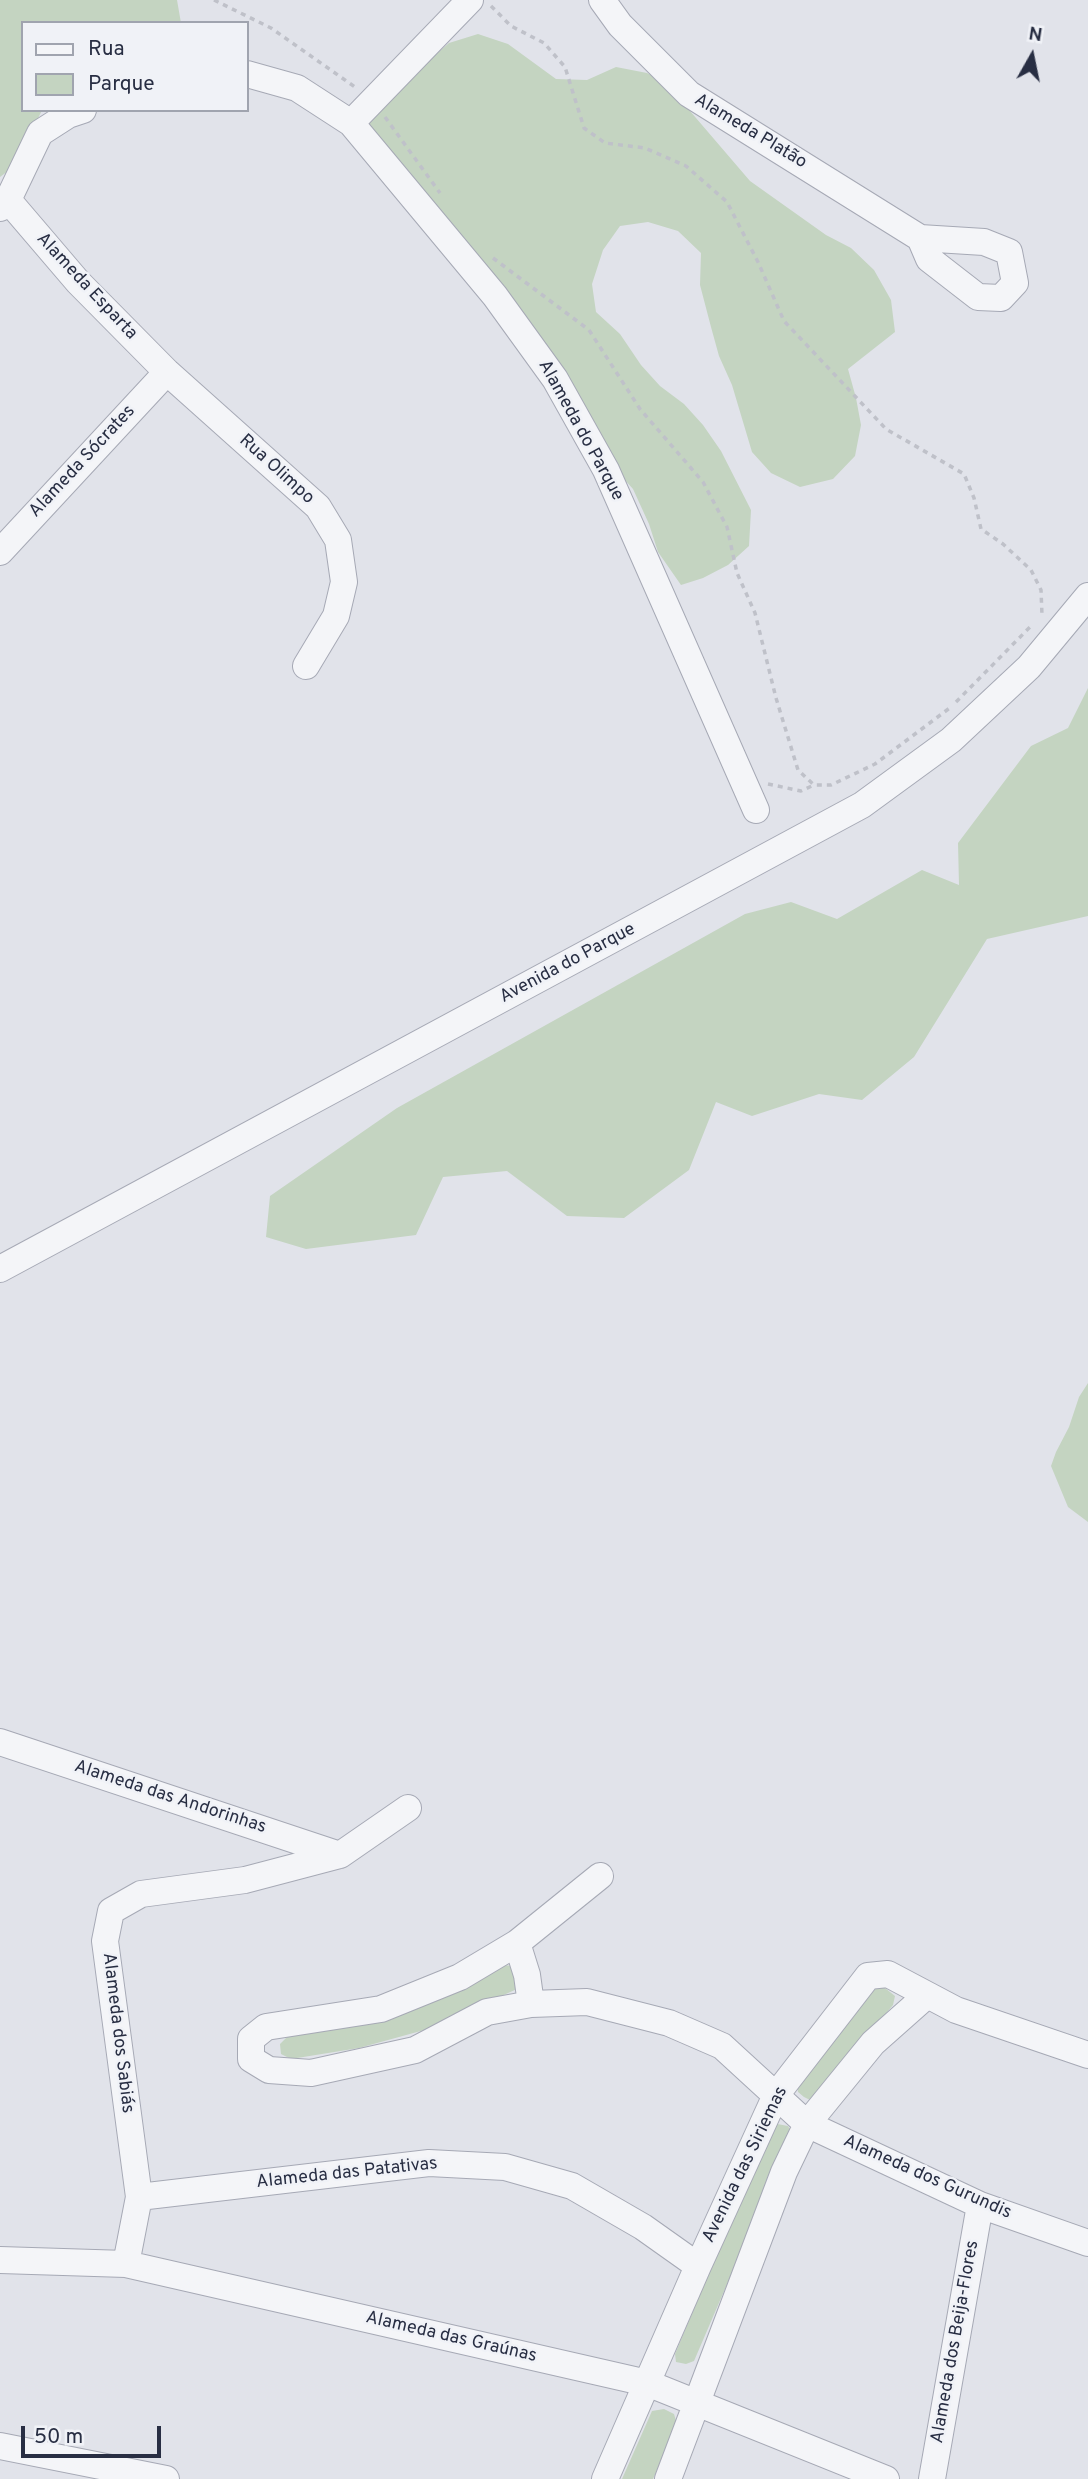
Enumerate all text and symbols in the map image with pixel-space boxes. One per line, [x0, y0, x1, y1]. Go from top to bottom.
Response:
legend [21, 21, 248, 112]
north arrow [997, 21, 1067, 91]
text: N [1027, 22, 1044, 48]
text: Rua [88, 36, 125, 63]
text: Parque [88, 71, 155, 98]
street label: Alameda Platão [690, 90, 810, 174]
street label: Alameda Esparta [31, 229, 141, 345]
street label: Alameda do Parque [532, 357, 628, 505]
street label: Alameda Sócrates [25, 401, 141, 523]
street label: Rua Olimpo [234, 431, 318, 509]
street label: Avenida do Parque [497, 919, 639, 1009]
street label: Alameda das Andorinhas [71, 1757, 269, 1839]
street label: Alameda dos Sabiás [96, 1952, 138, 2114]
street label: Avenida das Siriemas [699, 2083, 793, 2247]
street label: Alameda dos Gurundis [840, 2131, 1014, 2225]
street label: Alameda das Patativas [255, 2154, 439, 2194]
street label: Alameda dos Beija-Flores [928, 2239, 984, 2445]
street label: Alameda das Graúnas [363, 2308, 539, 2368]
scale bar [24, 2412, 164, 2456]
text: 50 m [34, 2424, 83, 2451]

